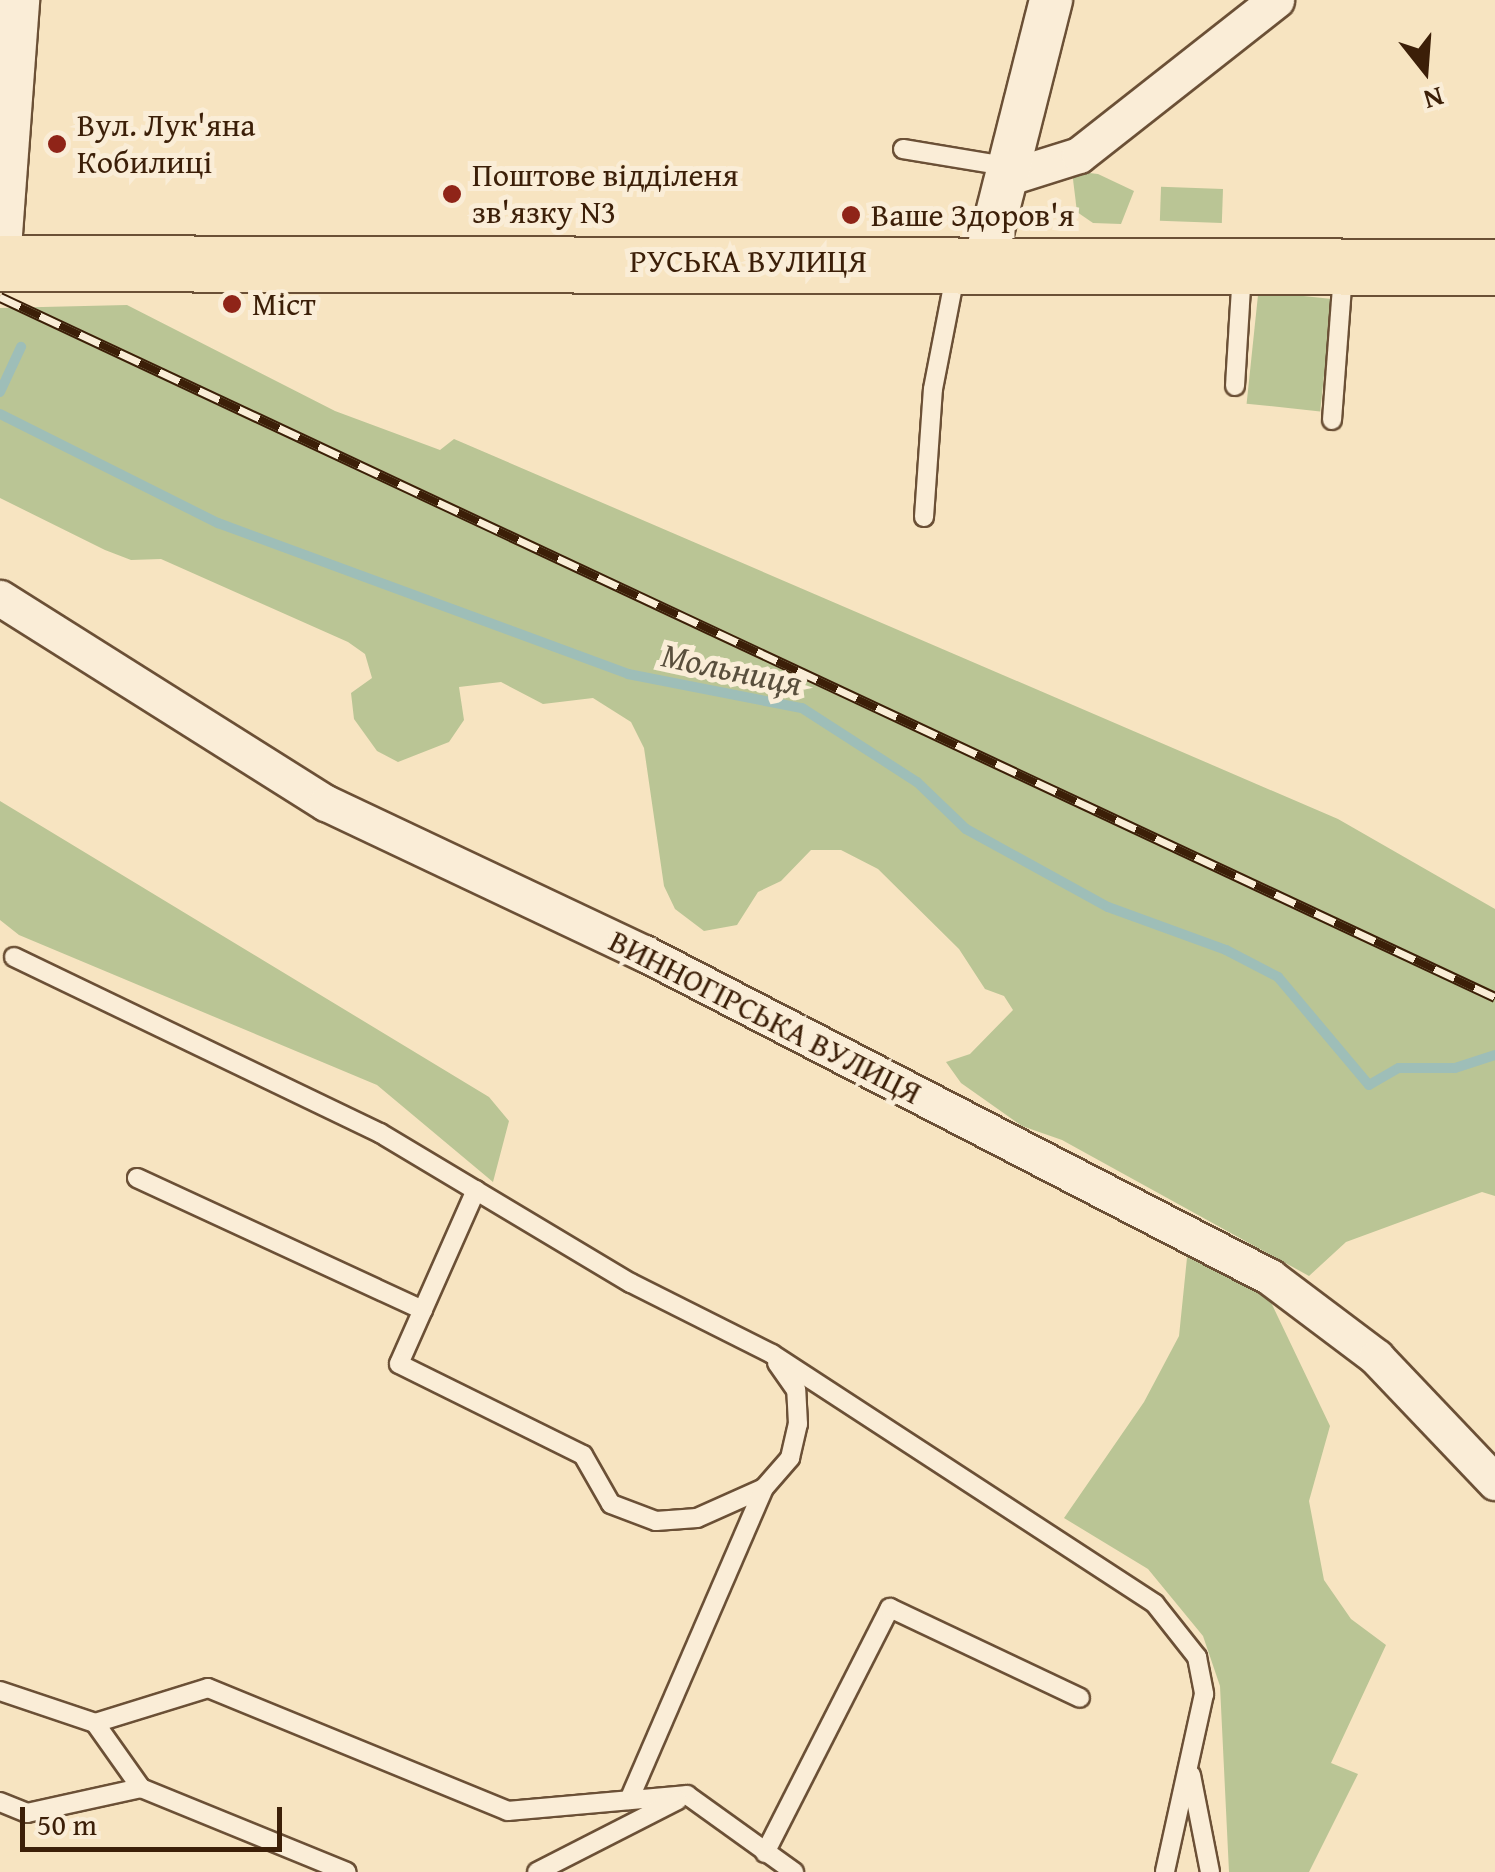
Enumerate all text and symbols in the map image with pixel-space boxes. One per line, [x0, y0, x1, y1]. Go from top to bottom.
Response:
north arrow [1375, 20, 1475, 120]
text: N [1419, 77, 1449, 122]
place label: Вул. Лук'яна Кобилиці [77, 107, 255, 182]
marker: Вул. Лук'яна Кобилиці [46, 133, 68, 155]
place label: Поштове відділеня зв'язку N3 [472, 157, 738, 232]
marker: Поштове відділеня зв'язку N3 [441, 183, 463, 205]
place label: Ваше Здоров'я [871, 196, 1075, 234]
marker: Ваше Здоров'я [840, 204, 862, 226]
street label: РУСЬКА ВУЛИЦЯ [630, 242, 866, 280]
place label: Міст [252, 285, 316, 323]
marker: Міст [221, 293, 243, 315]
water label: Мольниця [658, 634, 806, 704]
street label: ВИННОГІРСЬКА ВУЛИЦЯ [603, 922, 927, 1112]
scale bar [25, 1787, 288, 1849]
text: 50 m [37, 1802, 97, 1846]

